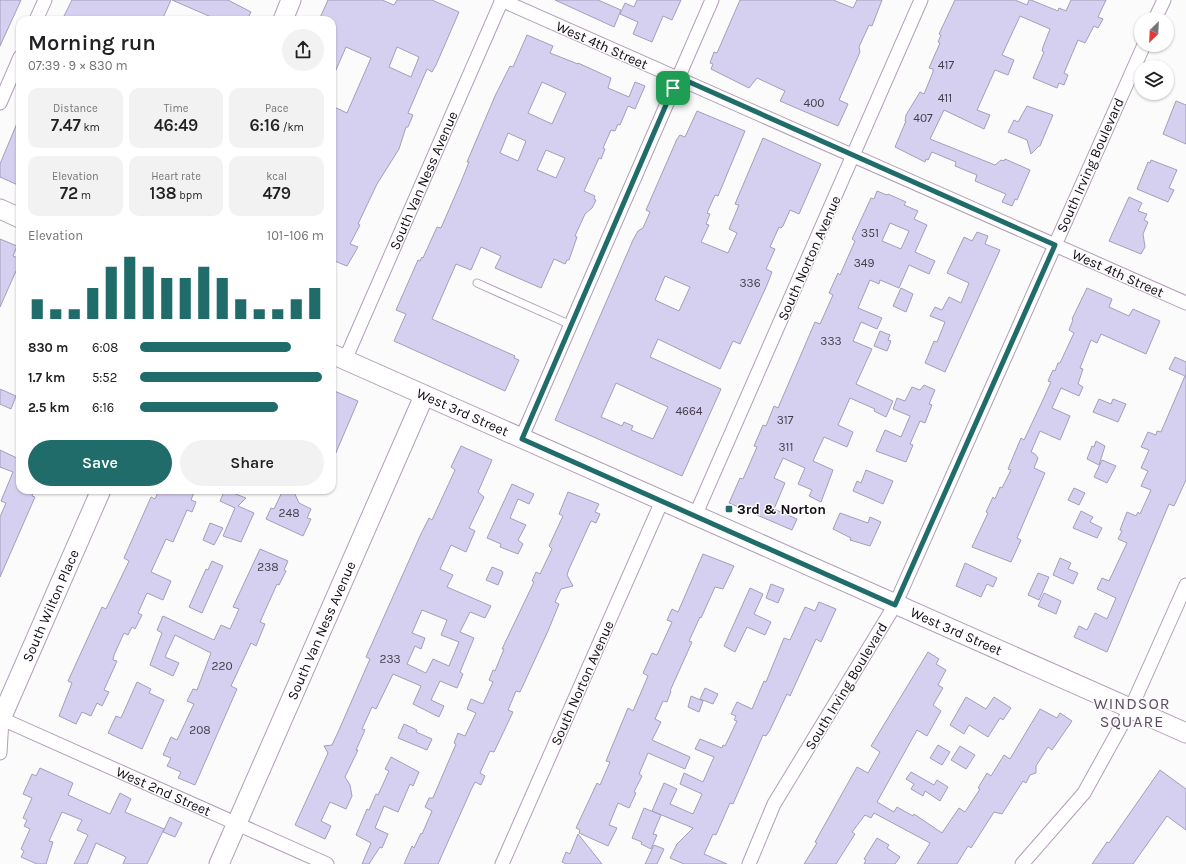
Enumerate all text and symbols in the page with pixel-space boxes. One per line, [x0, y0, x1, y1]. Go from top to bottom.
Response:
north arrow [1134, 12, 1174, 52]
map controls [1134, 12, 1174, 100]
street label: West 4th Street [553, 18, 650, 73]
button: share [282, 29, 324, 71]
text: Morning run [28, 30, 156, 56]
text: 07:39 · 9 × 830 m [28, 58, 128, 73]
house number: 417 [938, 58, 955, 72]
button: layers [1134, 60, 1174, 100]
pin [656, 71, 690, 105]
icon: arrive [662, 77, 684, 99]
house number: 411 [938, 91, 952, 105]
street label: South Irving Boulevard [1053, 95, 1128, 235]
house number: 400 [804, 96, 824, 110]
text: Distance [53, 102, 98, 115]
text: Time [164, 102, 188, 115]
text: Pace [265, 102, 288, 115]
street label: South Van Ness Avenue [386, 109, 461, 252]
house number: 407 [913, 111, 933, 125]
text: 7.47 [51, 115, 81, 135]
text: 46:49 [154, 115, 198, 135]
text: 6:16 [249, 115, 280, 135]
text: km [81, 121, 100, 134]
text: /km [280, 121, 304, 134]
text: Elevation [52, 170, 99, 183]
text: Heart rate [151, 170, 201, 183]
text: kcal [266, 170, 287, 183]
text: 72 [60, 183, 78, 203]
text: 138 [149, 183, 177, 203]
text: 479 [262, 183, 291, 203]
text: m [78, 189, 91, 202]
text: bpm [177, 189, 203, 202]
street label: South Norton Avenue [774, 193, 845, 323]
house number: 351 [861, 226, 879, 240]
text: Elevation [28, 228, 83, 243]
text: 101–106 m [267, 228, 324, 243]
street label: West 4th Street [1069, 246, 1166, 301]
house number: 349 [854, 256, 874, 270]
house number: 336 [739, 276, 761, 290]
house number: 333 [820, 334, 842, 348]
text: 830 m [28, 340, 68, 355]
text: 6:08 [92, 340, 118, 355]
text: 1.7 km [28, 370, 65, 385]
text: 5:52 [92, 370, 117, 385]
street label: West 3rd Street [414, 385, 511, 440]
text: 2.5 km [28, 400, 70, 415]
text: 6:16 [92, 400, 114, 415]
house number: 4664 [675, 404, 703, 418]
house number: 317 [777, 413, 794, 427]
button: Save [28, 440, 172, 486]
button: Share [180, 440, 324, 486]
house number: 311 [778, 440, 794, 454]
place label: 3rd & Norton [737, 501, 826, 518]
marker: 3rd & Norton [724, 504, 734, 514]
house number: 248 [278, 506, 300, 520]
street label: South Wilton Place [19, 547, 83, 665]
street label: South Van Ness Avenue [284, 559, 360, 703]
house number: 238 [257, 560, 279, 574]
street label: West 3rd Street [908, 604, 1005, 659]
street label: South Norton Avenue [547, 618, 618, 748]
street label: South Irving Boulevard [802, 620, 891, 753]
house number: 233 [379, 652, 401, 666]
house number: 220 [211, 659, 233, 673]
district label: WINDSOR SQUARE [1093, 694, 1171, 731]
house number: 208 [189, 723, 211, 737]
street label: West 2nd Street [113, 763, 213, 820]

